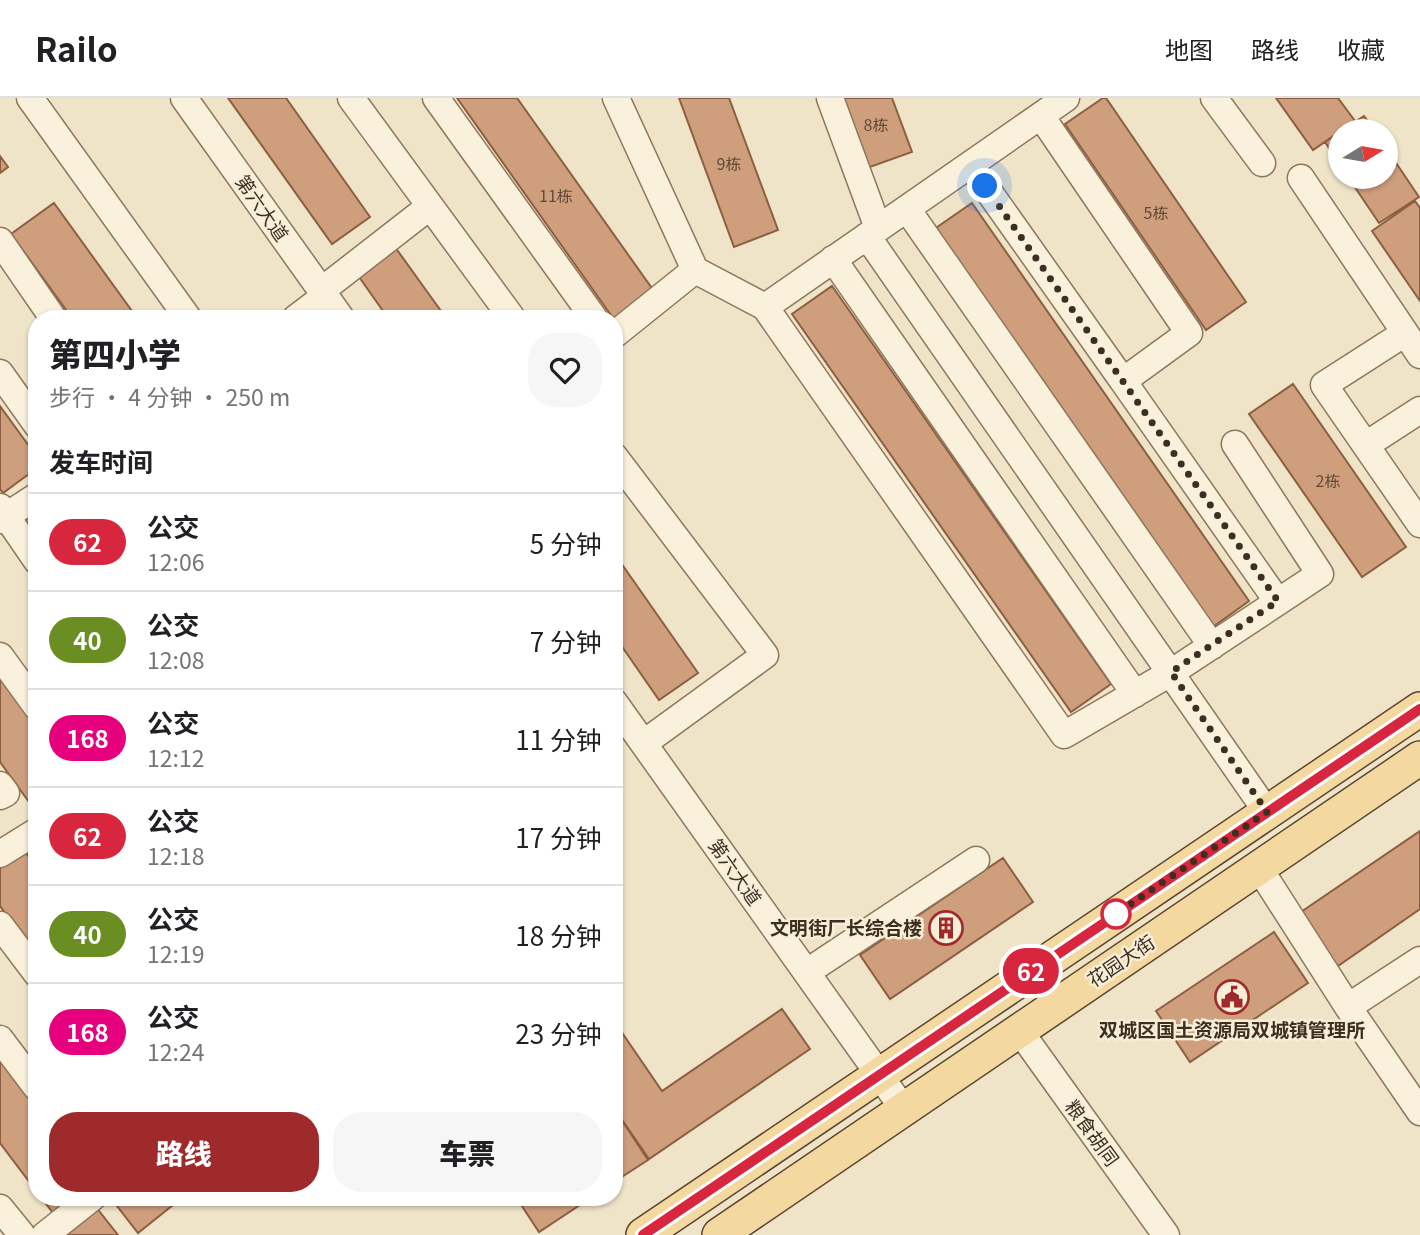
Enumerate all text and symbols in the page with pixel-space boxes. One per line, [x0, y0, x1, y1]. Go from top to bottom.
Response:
text: Railo [35, 24, 118, 72]
text: 地图 [1165, 31, 1213, 66]
text: 路线 [1251, 31, 1299, 66]
text: 收藏 [1337, 31, 1385, 66]
house number: 8栋 [864, 112, 888, 136]
north arrow [1328, 119, 1398, 189]
map controls [1328, 119, 1398, 189]
house number: 9栋 [717, 151, 741, 175]
street label: 第六大道 [230, 168, 296, 246]
your location [967, 168, 1002, 203]
house number: 11栋 [539, 183, 573, 207]
house number: 5栋 [1144, 200, 1168, 224]
text: 第四小学 [49, 329, 181, 377]
button: heart [528, 333, 602, 407]
text: 步行 · 4 分钟 · 250 m [49, 379, 290, 413]
text: 发车时间 [49, 442, 153, 479]
house number: 2栋 [1316, 468, 1340, 492]
text: 公交 [147, 507, 199, 544]
text: 62 [73, 524, 102, 559]
text: 5 分钟 [530, 524, 602, 561]
text: 12:06 [147, 544, 204, 578]
text: 公交 [147, 605, 199, 642]
text: 40 [73, 622, 102, 657]
text: 7 分钟 [530, 622, 602, 659]
text: 12:08 [147, 642, 204, 676]
text: 公交 [147, 703, 199, 740]
text: 168 [66, 720, 109, 755]
text: 11 分钟 [515, 720, 602, 757]
text: 12:12 [147, 740, 204, 774]
text: 公交 [147, 801, 199, 838]
text: 62 [73, 818, 102, 853]
text: 17 分钟 [515, 818, 602, 855]
street label: 第六大道 [703, 832, 769, 910]
text: 12:18 [147, 838, 204, 872]
text: 公交 [147, 899, 199, 936]
unlabelled marker [1101, 899, 1131, 929]
building icon: 文明街厂长综合楼 [927, 909, 965, 947]
place label: 文明街厂长综合楼 [770, 913, 922, 940]
text: 40 [73, 916, 102, 951]
text: 18 分钟 [515, 916, 602, 953]
street label: 花园大街 [1081, 927, 1159, 992]
text: 12:19 [147, 936, 204, 970]
line badge: 62 [1000, 948, 1062, 994]
text: 62 [1017, 953, 1045, 988]
public building icon: 双城区国土资源局双城镇管理所 [1213, 978, 1251, 1016]
text: 公交 [147, 997, 199, 1034]
text: 168 [66, 1014, 109, 1049]
text: 23 分钟 [515, 1014, 602, 1051]
place label: 双城区国土资源局双城镇管理所 [1099, 1015, 1365, 1042]
text: 12:24 [147, 1034, 204, 1068]
street label: 粮食胡同 [1060, 1093, 1126, 1171]
button: 路线 [49, 1112, 319, 1192]
button: 车票 [333, 1112, 602, 1192]

